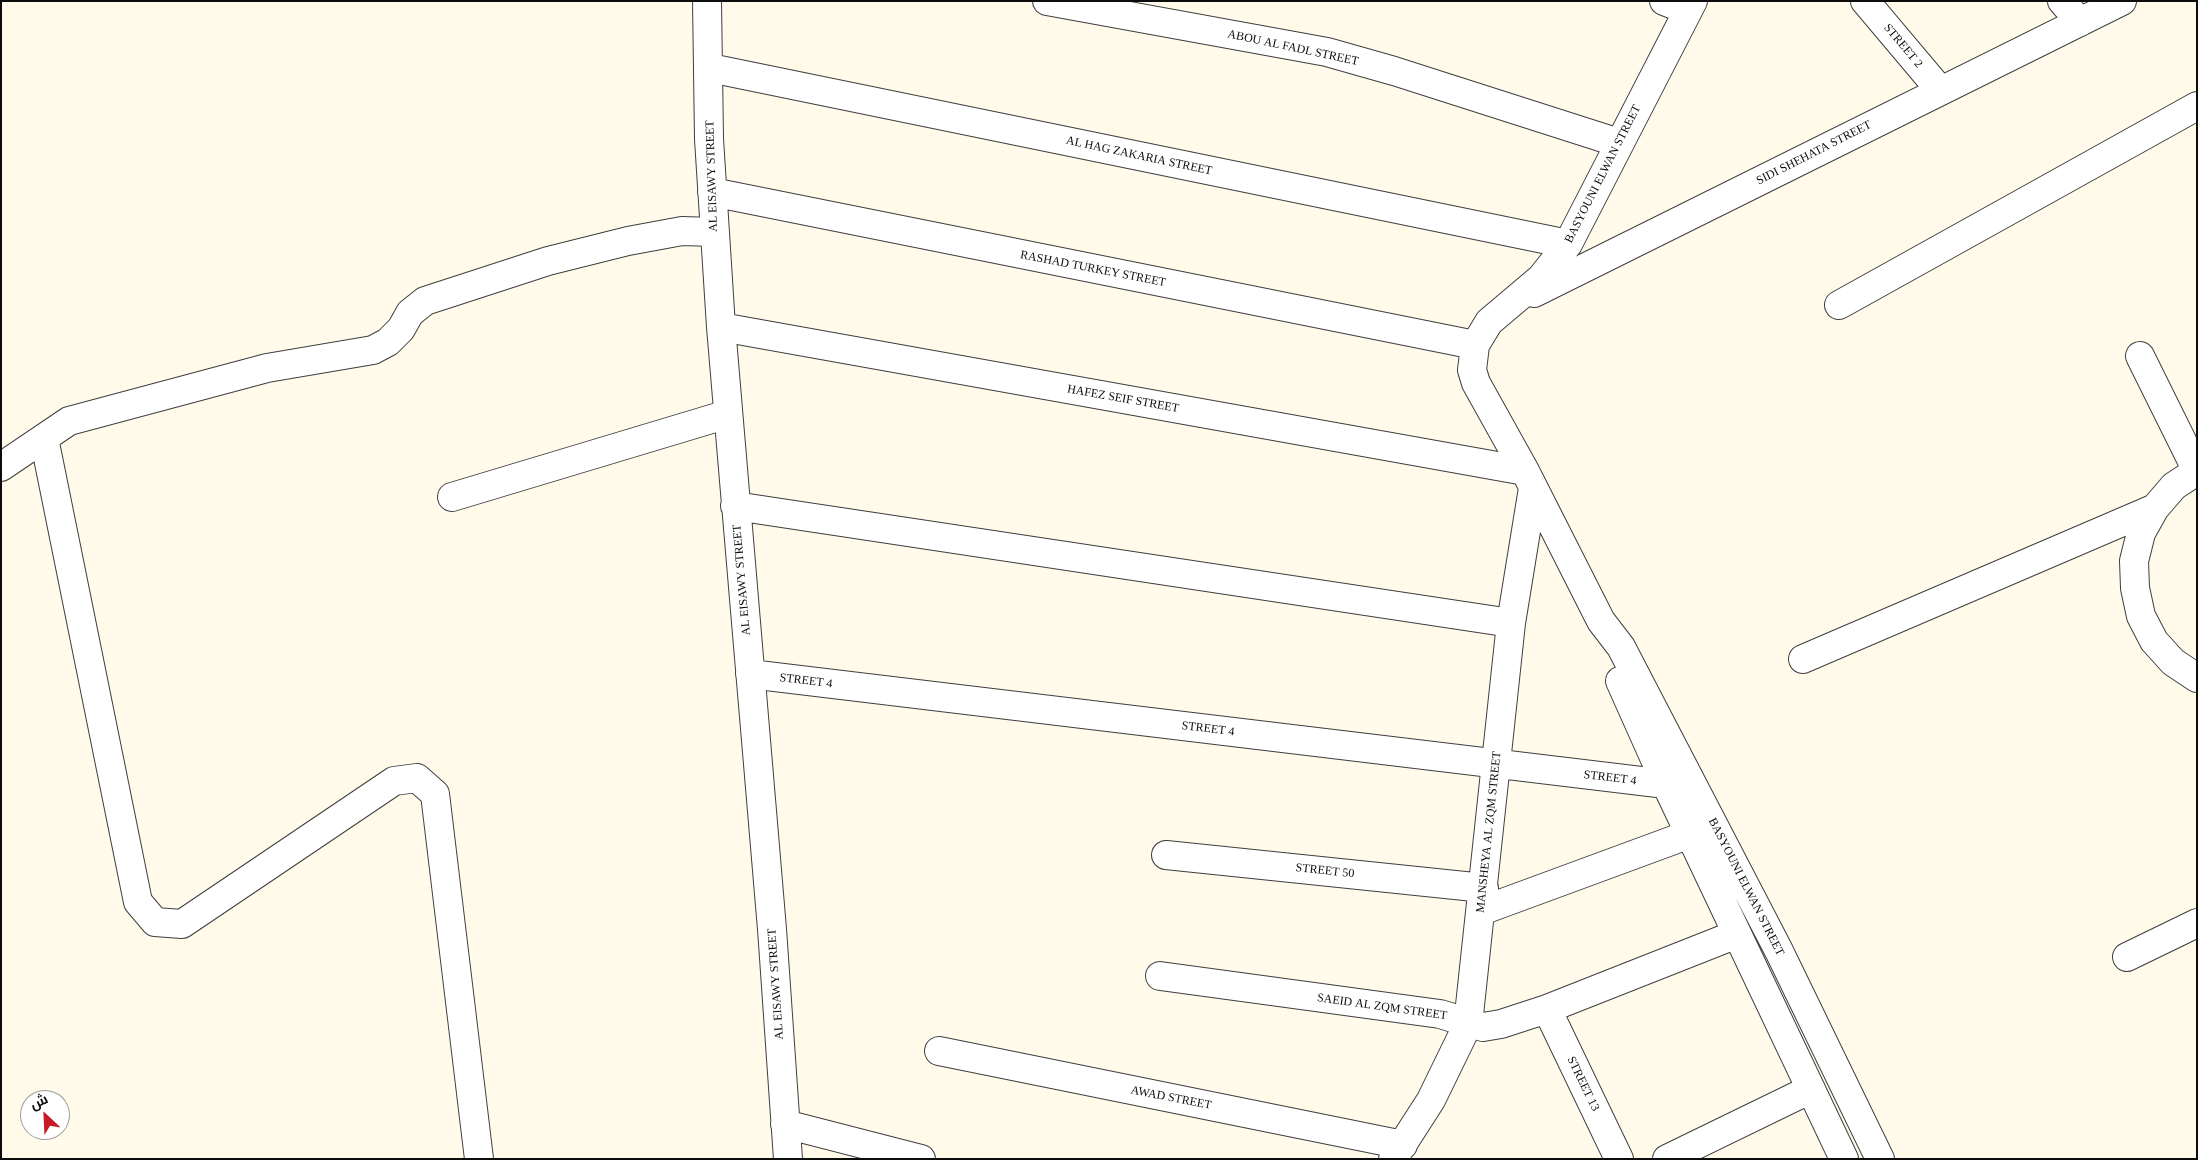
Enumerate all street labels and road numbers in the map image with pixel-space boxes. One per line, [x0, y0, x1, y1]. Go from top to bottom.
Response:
street label: STREET 2 [1880, 21, 1926, 71]
street label: ABOU AL FADL STREET [1226, 27, 1360, 69]
street label: BASYOUNI ELWAN STREET [1562, 103, 1644, 245]
street label: SIDI SHEHATA STREET [1754, 118, 1874, 188]
street label: AL EISAWY STREET [703, 120, 721, 232]
street label: AL HAG ZAKARIA STREET [1065, 133, 1213, 179]
street label: RASHAD TURKEY STREET [1019, 248, 1167, 290]
street label: HAFEZ SEIF STREET [1066, 382, 1180, 416]
street label: AL EISAWY STREET [730, 524, 754, 636]
street label: STREET 4 [779, 671, 833, 691]
street label: STREET 4 [1181, 719, 1235, 739]
street label: MANSHEYA AL ZQM STREET [1473, 751, 1505, 913]
street label: STREET 4 [1583, 768, 1637, 788]
street label: BASYOUNI ELWAN STREET [1705, 816, 1787, 958]
street label: STREET 50 [1295, 861, 1355, 881]
street label: AL EISAWY STREET [765, 928, 787, 1040]
street label: SAEID AL ZQM STREET [1316, 991, 1448, 1023]
street label: STREET 13 [1564, 1054, 1602, 1114]
street label: AWAD STREET [1129, 1083, 1213, 1113]

